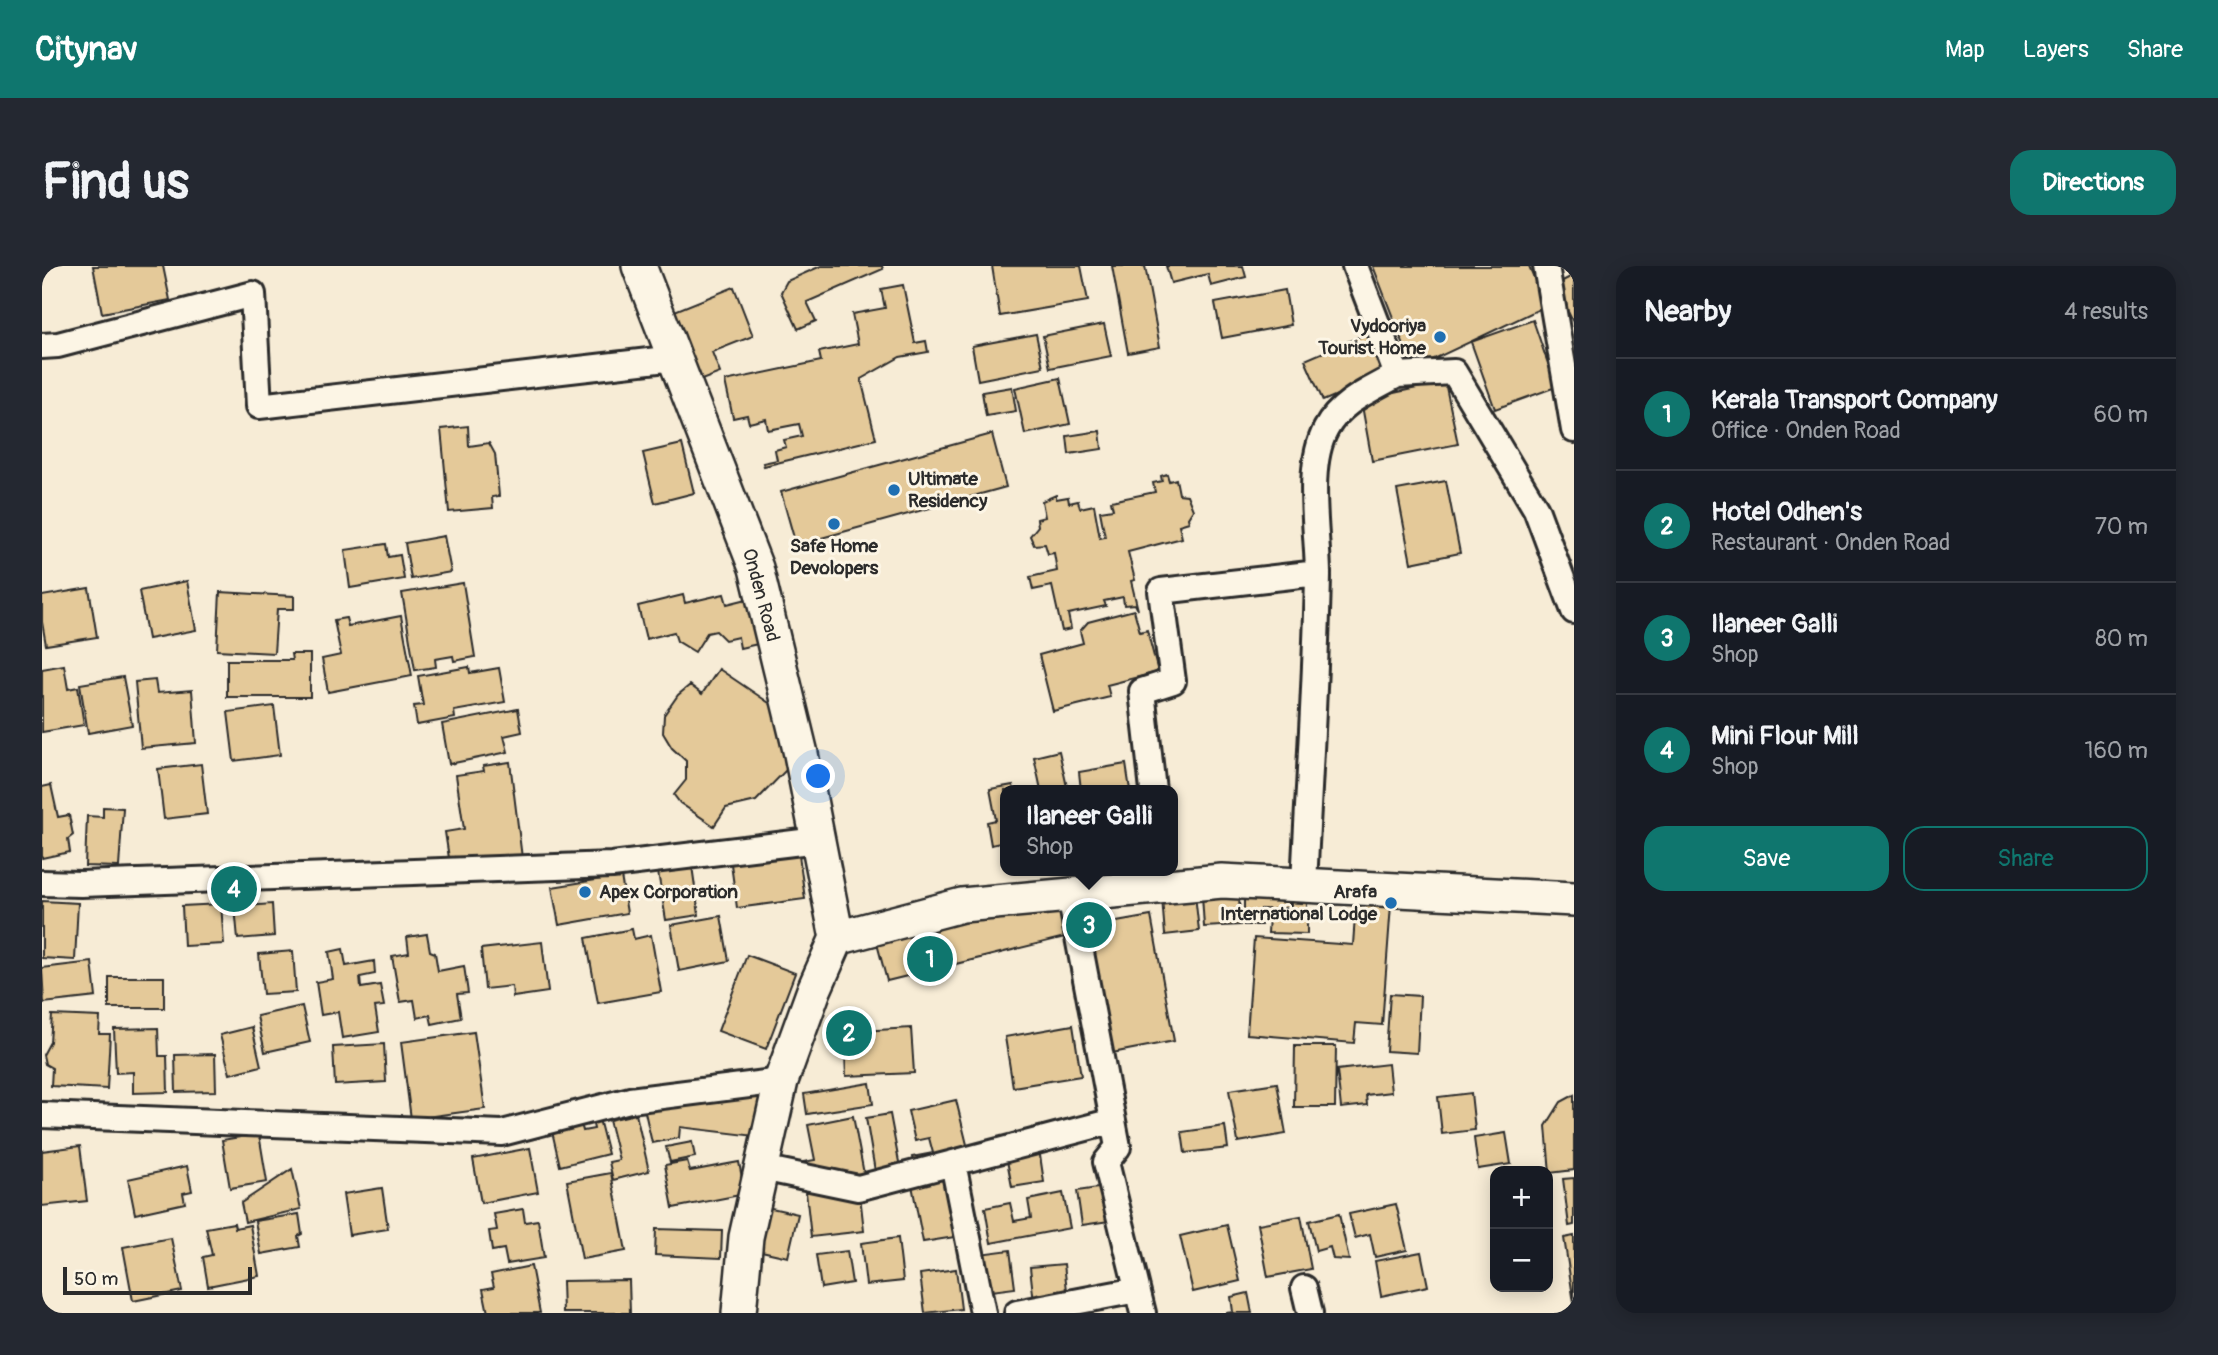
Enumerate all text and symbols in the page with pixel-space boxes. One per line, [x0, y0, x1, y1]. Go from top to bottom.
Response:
text: Citynav [35, 29, 138, 70]
text: Map [1945, 35, 1985, 64]
text: Layers [2023, 35, 2089, 64]
text: Share [2127, 35, 2183, 64]
button: Directions [2010, 150, 2176, 215]
text: Find us [42, 152, 189, 213]
text: Nearby [1644, 293, 1731, 330]
text: 4 results [2064, 297, 2148, 326]
place label: Vydooriya Tourist Home [1317, 314, 1427, 360]
marker: Vydooriya Tourist Home [1432, 329, 1448, 345]
text: Kerala Transport Company [1711, 384, 1998, 416]
text: 1 [1663, 400, 1672, 429]
text: 60 m [2093, 400, 2148, 429]
text: Office · Onden Road [1711, 416, 1901, 445]
place label: Ultimate Residency [908, 467, 988, 513]
marker: Ultimate Residency [886, 482, 902, 498]
text: Hotel Odhen's [1711, 496, 1862, 528]
text: 2 [1661, 512, 1673, 541]
text: 70 m [2095, 512, 2148, 541]
marker: Safe Home Devolopers [826, 516, 842, 532]
text: Restaurant · Onden Road [1711, 528, 1950, 557]
place label: Safe Home Devolopers [790, 534, 879, 580]
street label: Onden Road [737, 546, 785, 644]
text: Ilaneer Galli [1711, 608, 1837, 640]
text: 3 [1661, 624, 1673, 653]
text: 80 m [2095, 624, 2148, 653]
text: Shop [1711, 640, 1759, 669]
text: Mini Flour Mill [1711, 720, 1859, 752]
text: 4 [1660, 736, 1674, 765]
text: 160 m [2084, 736, 2148, 765]
text: Shop [1711, 752, 1759, 781]
your location [801, 759, 835, 793]
popup [1000, 785, 1178, 876]
text: Ilaneer Galli [1026, 800, 1152, 832]
button: Save [1644, 826, 1889, 891]
button: Share [1903, 826, 2148, 891]
text: Shop [1026, 832, 1073, 861]
pin: 4 [211, 863, 257, 915]
place label: Apex Corporation [599, 880, 738, 904]
place label: Arafa International Lodge [1220, 880, 1378, 926]
marker: Apex Corporation [577, 884, 593, 900]
marker: Arafa International Lodge [1383, 895, 1399, 911]
pin: 3 [1066, 899, 1112, 951]
pin: 1 [907, 933, 953, 985]
pin: 2 [826, 1007, 872, 1059]
map controls [1490, 1166, 1553, 1292]
button: + [1490, 1166, 1553, 1229]
button: − [1490, 1229, 1553, 1292]
scale bar [63, 1264, 252, 1296]
text: 50 m [74, 1267, 118, 1291]

